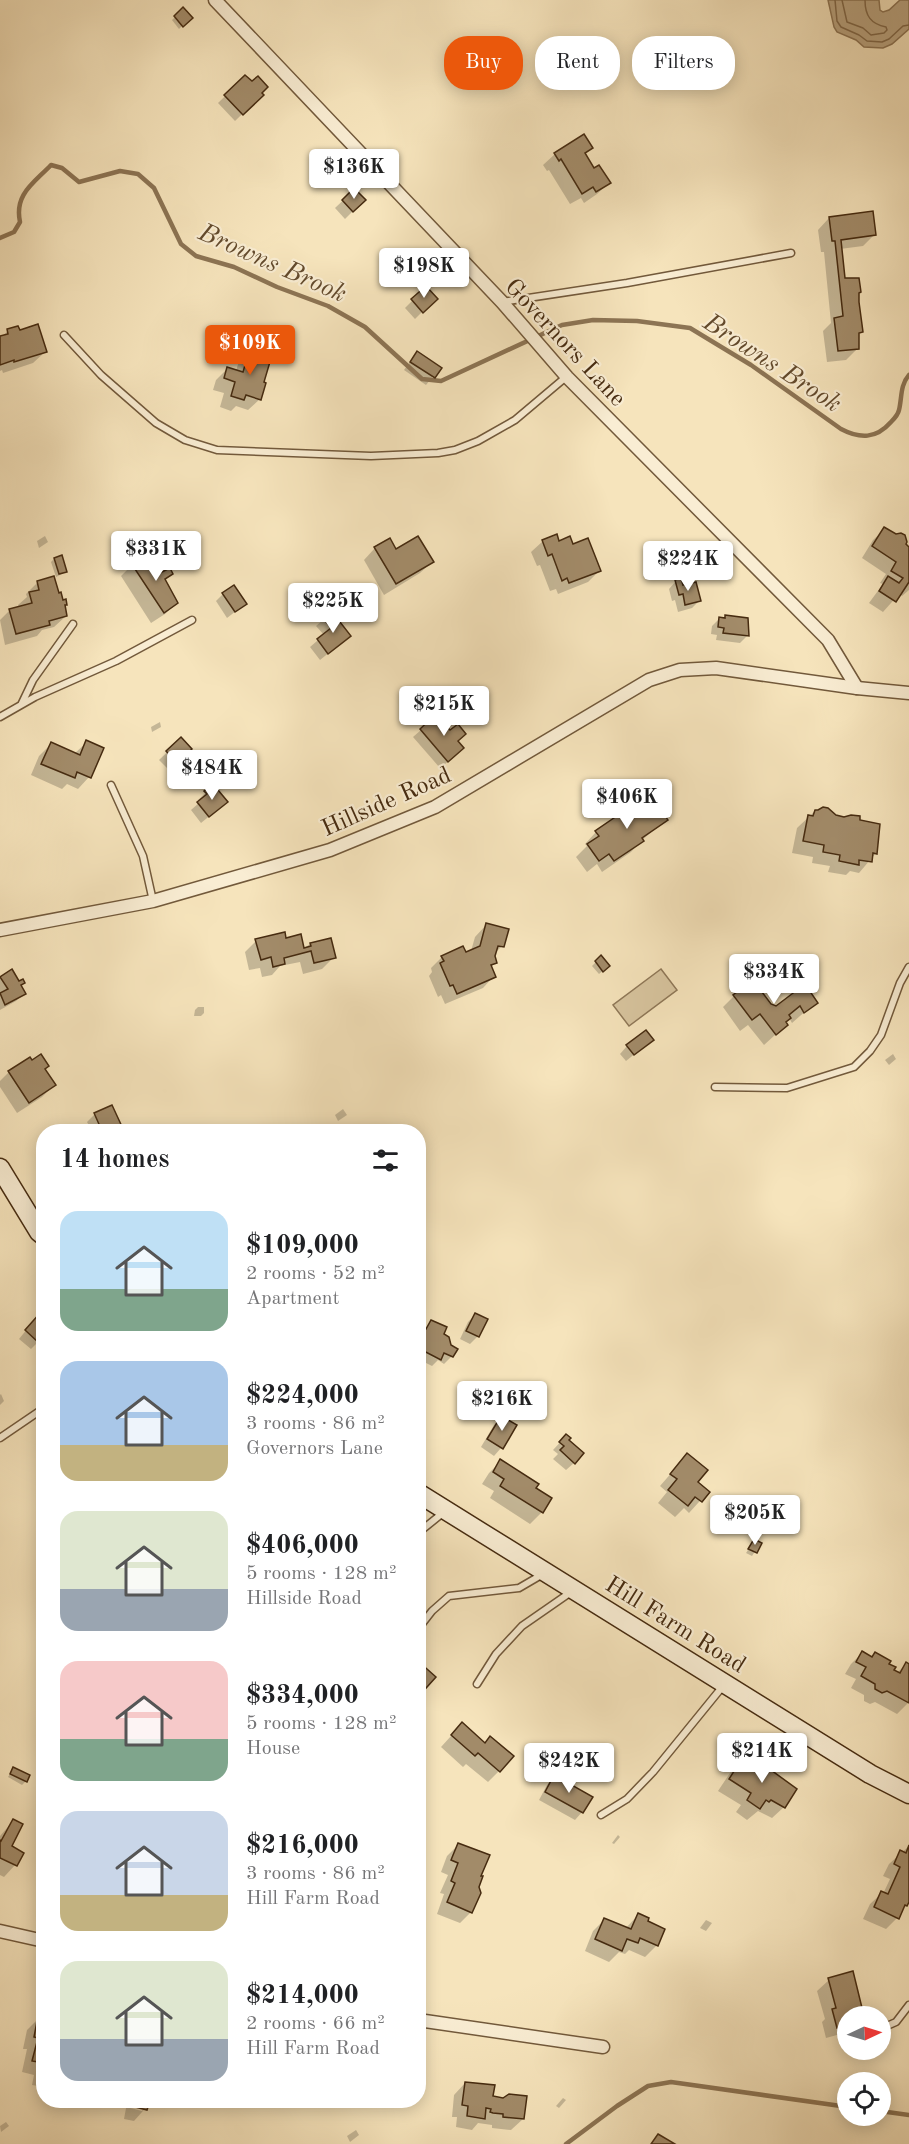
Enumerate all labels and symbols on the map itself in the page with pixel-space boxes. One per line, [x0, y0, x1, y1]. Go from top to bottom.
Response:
pin: $136K [312, 149, 396, 200]
water label: Browns Brook [193, 219, 350, 308]
pin: $198K [382, 248, 466, 299]
street label: Governors Lane [500, 275, 629, 412]
water label: Browns Brook [697, 309, 846, 418]
pin: $109K [208, 325, 292, 376]
pin: $331K [114, 531, 198, 582]
pin: $224K [646, 541, 730, 592]
pin: $225K [291, 583, 375, 634]
pin: $215K [402, 686, 486, 737]
pin: $484K [170, 750, 254, 801]
street label: Hillside Road [318, 764, 455, 842]
pin: $406K [585, 779, 669, 830]
pin: $334K [732, 954, 816, 1005]
pin: $216K [460, 1381, 544, 1432]
pin: $205K [713, 1495, 797, 1546]
street label: Hill Farm Road [600, 1573, 749, 1678]
pin: $214K [720, 1733, 804, 1784]
pin: $242K [527, 1743, 611, 1794]
north arrow [837, 2006, 891, 2060]

